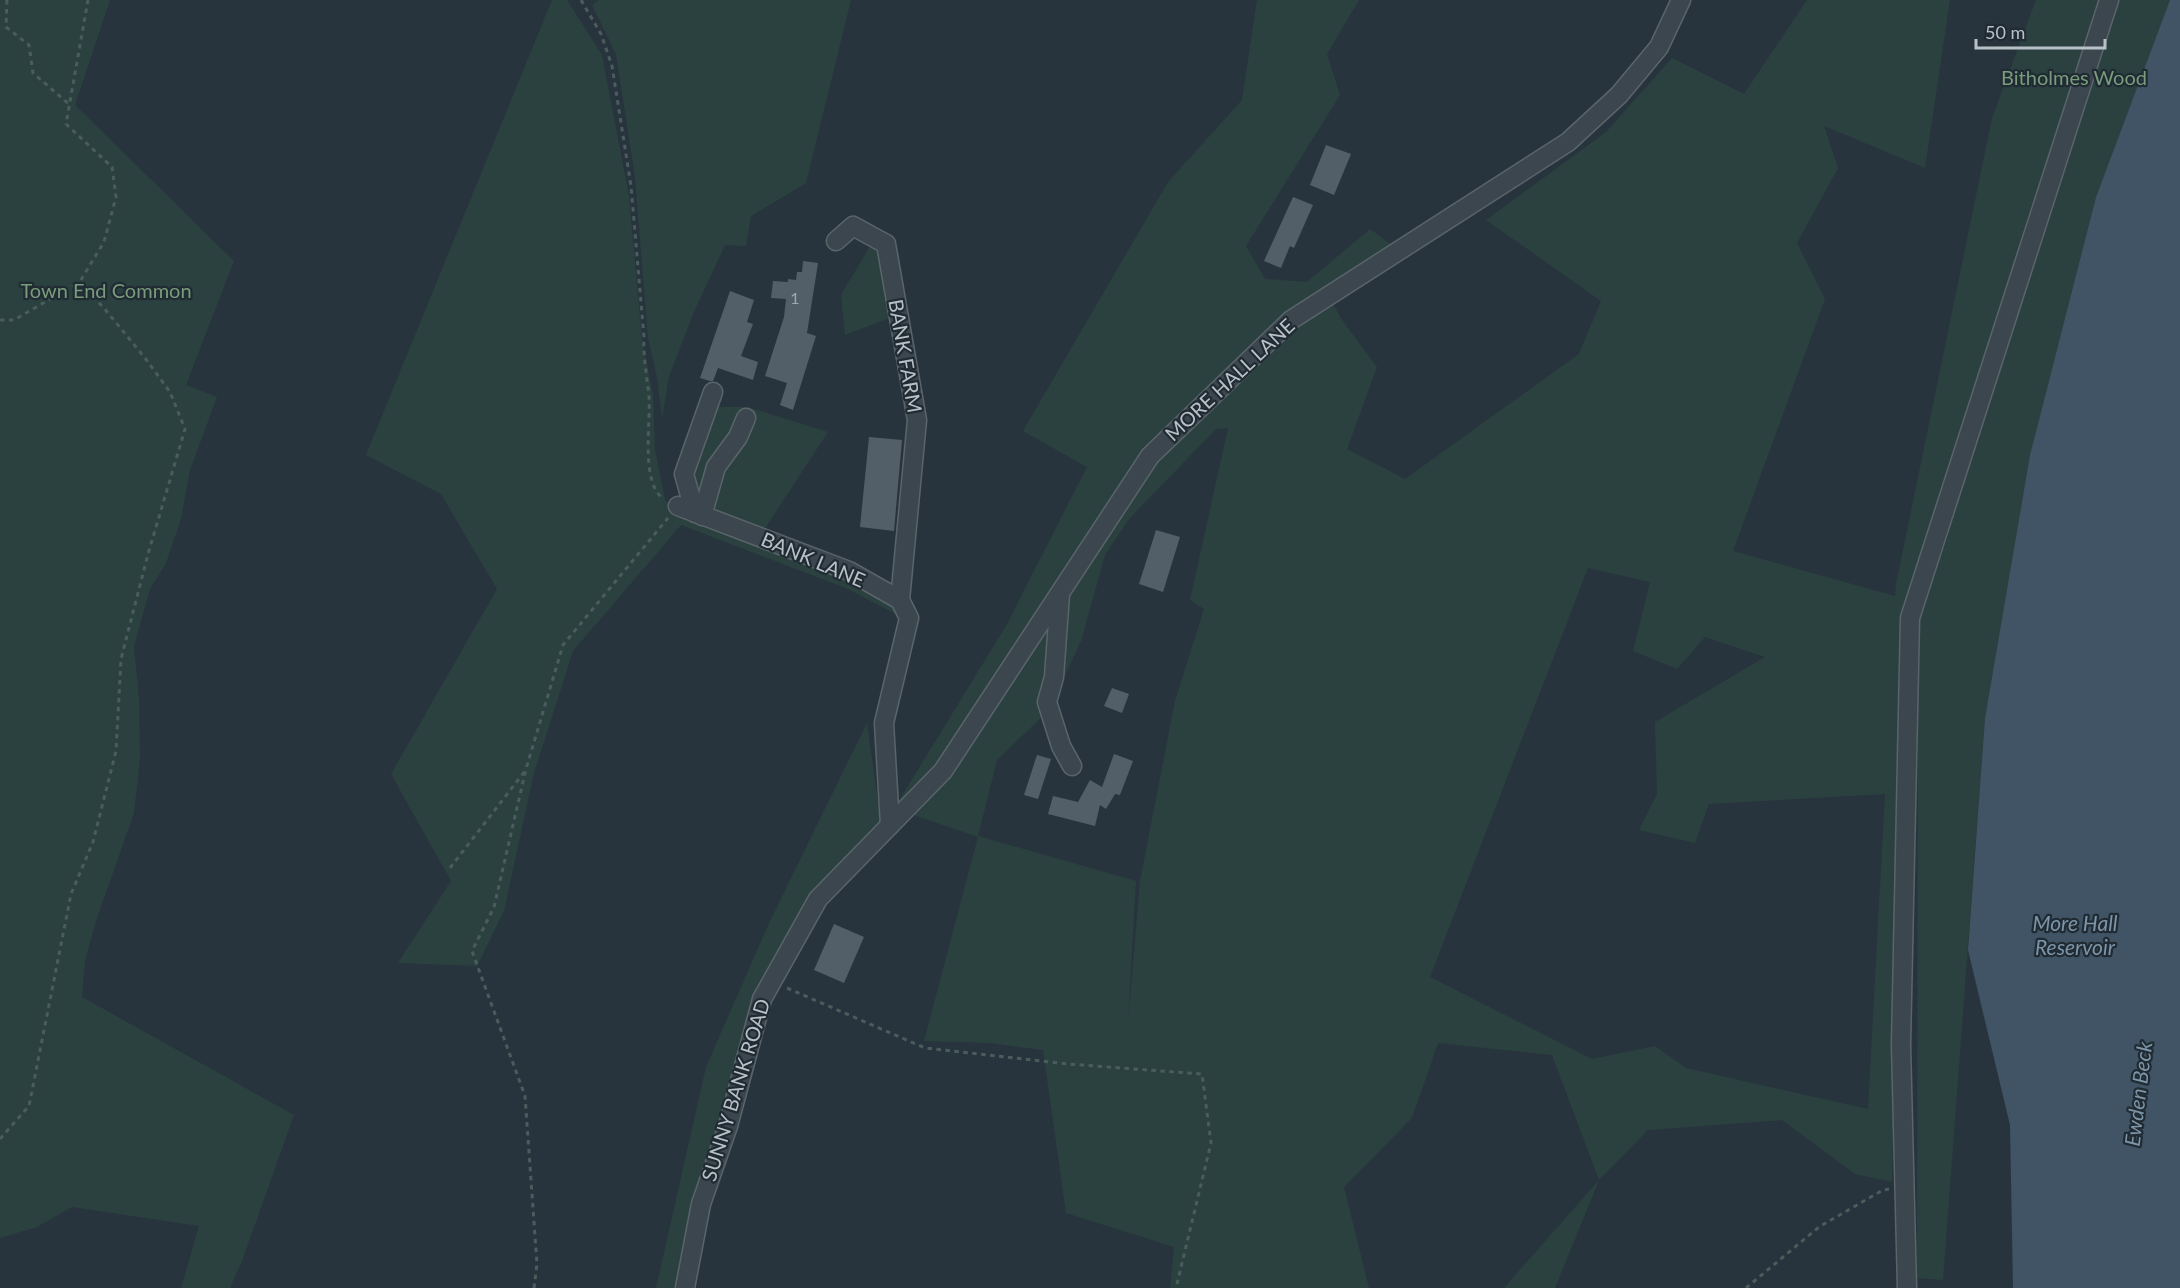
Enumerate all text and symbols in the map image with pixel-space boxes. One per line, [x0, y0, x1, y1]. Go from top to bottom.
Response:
scale bar [1976, 12, 2105, 50]
text: 50 m [1985, 21, 2025, 43]
park label: Bitholmes Wood [2001, 65, 2147, 89]
park label: Town End Common [20, 278, 192, 302]
house number: 1 [790, 288, 800, 307]
street label: BANK FARM [884, 297, 928, 414]
street label: MORE HALL LANE [1160, 313, 1299, 445]
street label: BANK LANE [758, 526, 869, 592]
water label: More Hall Reservoir [2032, 910, 2118, 959]
street label: SUNNY BANK ROAD [696, 996, 774, 1184]
water label: Ewden Beck [2119, 1039, 2156, 1147]

